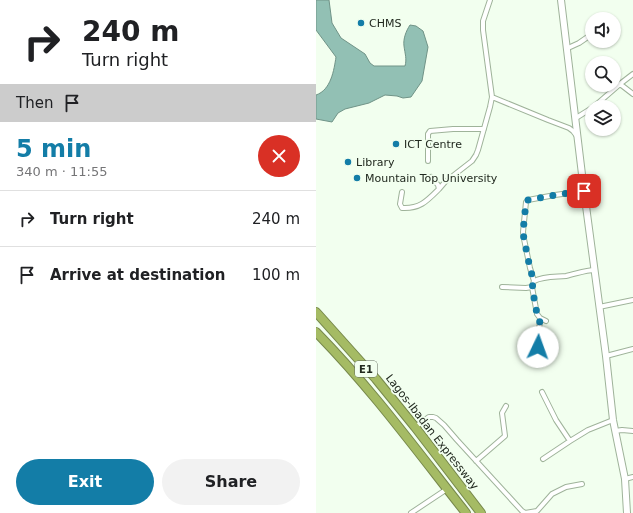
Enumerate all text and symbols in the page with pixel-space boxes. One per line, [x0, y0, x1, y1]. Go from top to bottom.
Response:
map controls [585, 12, 621, 136]
button: sound [585, 12, 621, 48]
text: 240 m [82, 15, 179, 48]
icon: right [16, 16, 68, 68]
place label: CHMS [369, 17, 401, 30]
marker: CHMS [356, 18, 366, 28]
text: Turn right [82, 49, 168, 70]
button: search [585, 56, 621, 92]
icon: arrive [61, 92, 83, 114]
text: Then [16, 94, 53, 112]
button: layers [585, 100, 621, 136]
text: 5 min [16, 135, 91, 163]
button: close [258, 135, 300, 177]
place label: ICT Centre [404, 138, 462, 151]
marker: ICT Centre [391, 139, 401, 149]
place label: Library [356, 156, 395, 169]
marker: Library [343, 157, 353, 167]
text: 340 m · 11:55 [16, 164, 107, 179]
place label: Mountain Top University [365, 172, 498, 185]
marker: Mountain Top University [352, 173, 362, 183]
pin [567, 174, 601, 208]
icon: arrive [573, 180, 595, 202]
icon: right [16, 208, 38, 230]
text: Turn right [50, 210, 134, 228]
text: 240 m [252, 210, 300, 228]
icon: arrive [16, 264, 38, 286]
text: Arrive at destination [50, 266, 225, 284]
text: 100 m [252, 266, 300, 284]
position arrow [517, 326, 559, 368]
road number: E1 [355, 361, 377, 377]
street label: Lagos-Ibadan Expressway [383, 372, 481, 493]
button: Exit [16, 459, 154, 505]
button: Share [162, 459, 300, 505]

